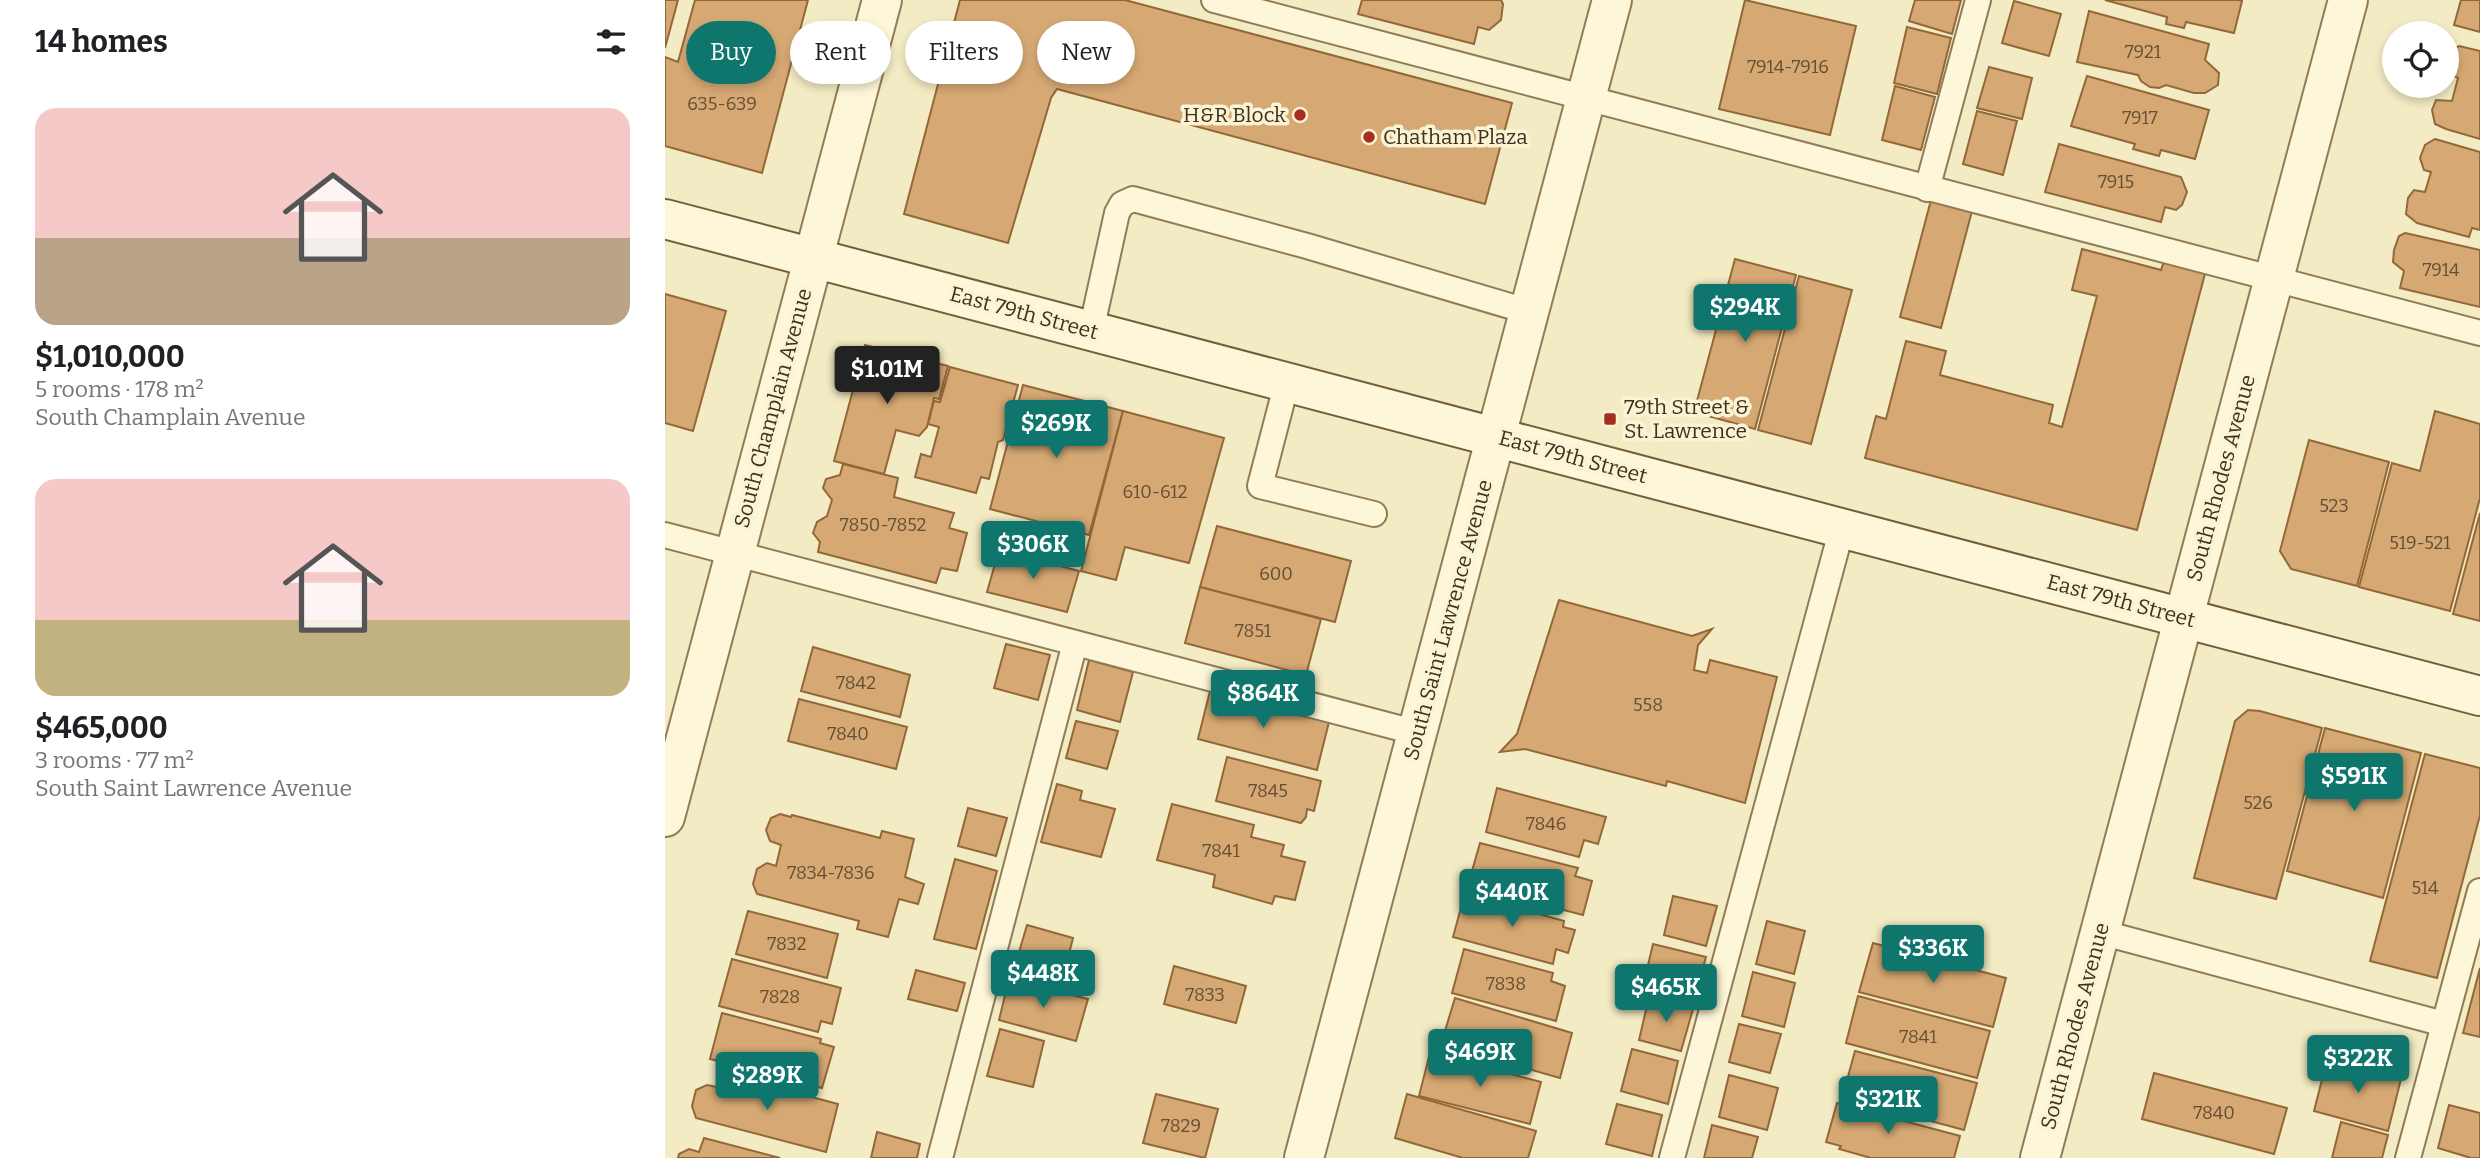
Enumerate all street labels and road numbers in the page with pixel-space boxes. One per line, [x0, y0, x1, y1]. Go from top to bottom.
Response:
street label: East 79th Street [947, 281, 1101, 345]
street label: South Champlain Avenue [728, 285, 818, 531]
street label: South Rhodes Avenue [2181, 372, 2261, 584]
street label: East 79th Street [1496, 425, 1650, 489]
street label: South Saint Lawrence Avenue [1398, 477, 1498, 763]
street label: East 79th Street [2044, 569, 2198, 633]
street label: South Rhodes Avenue [2035, 920, 2115, 1132]

